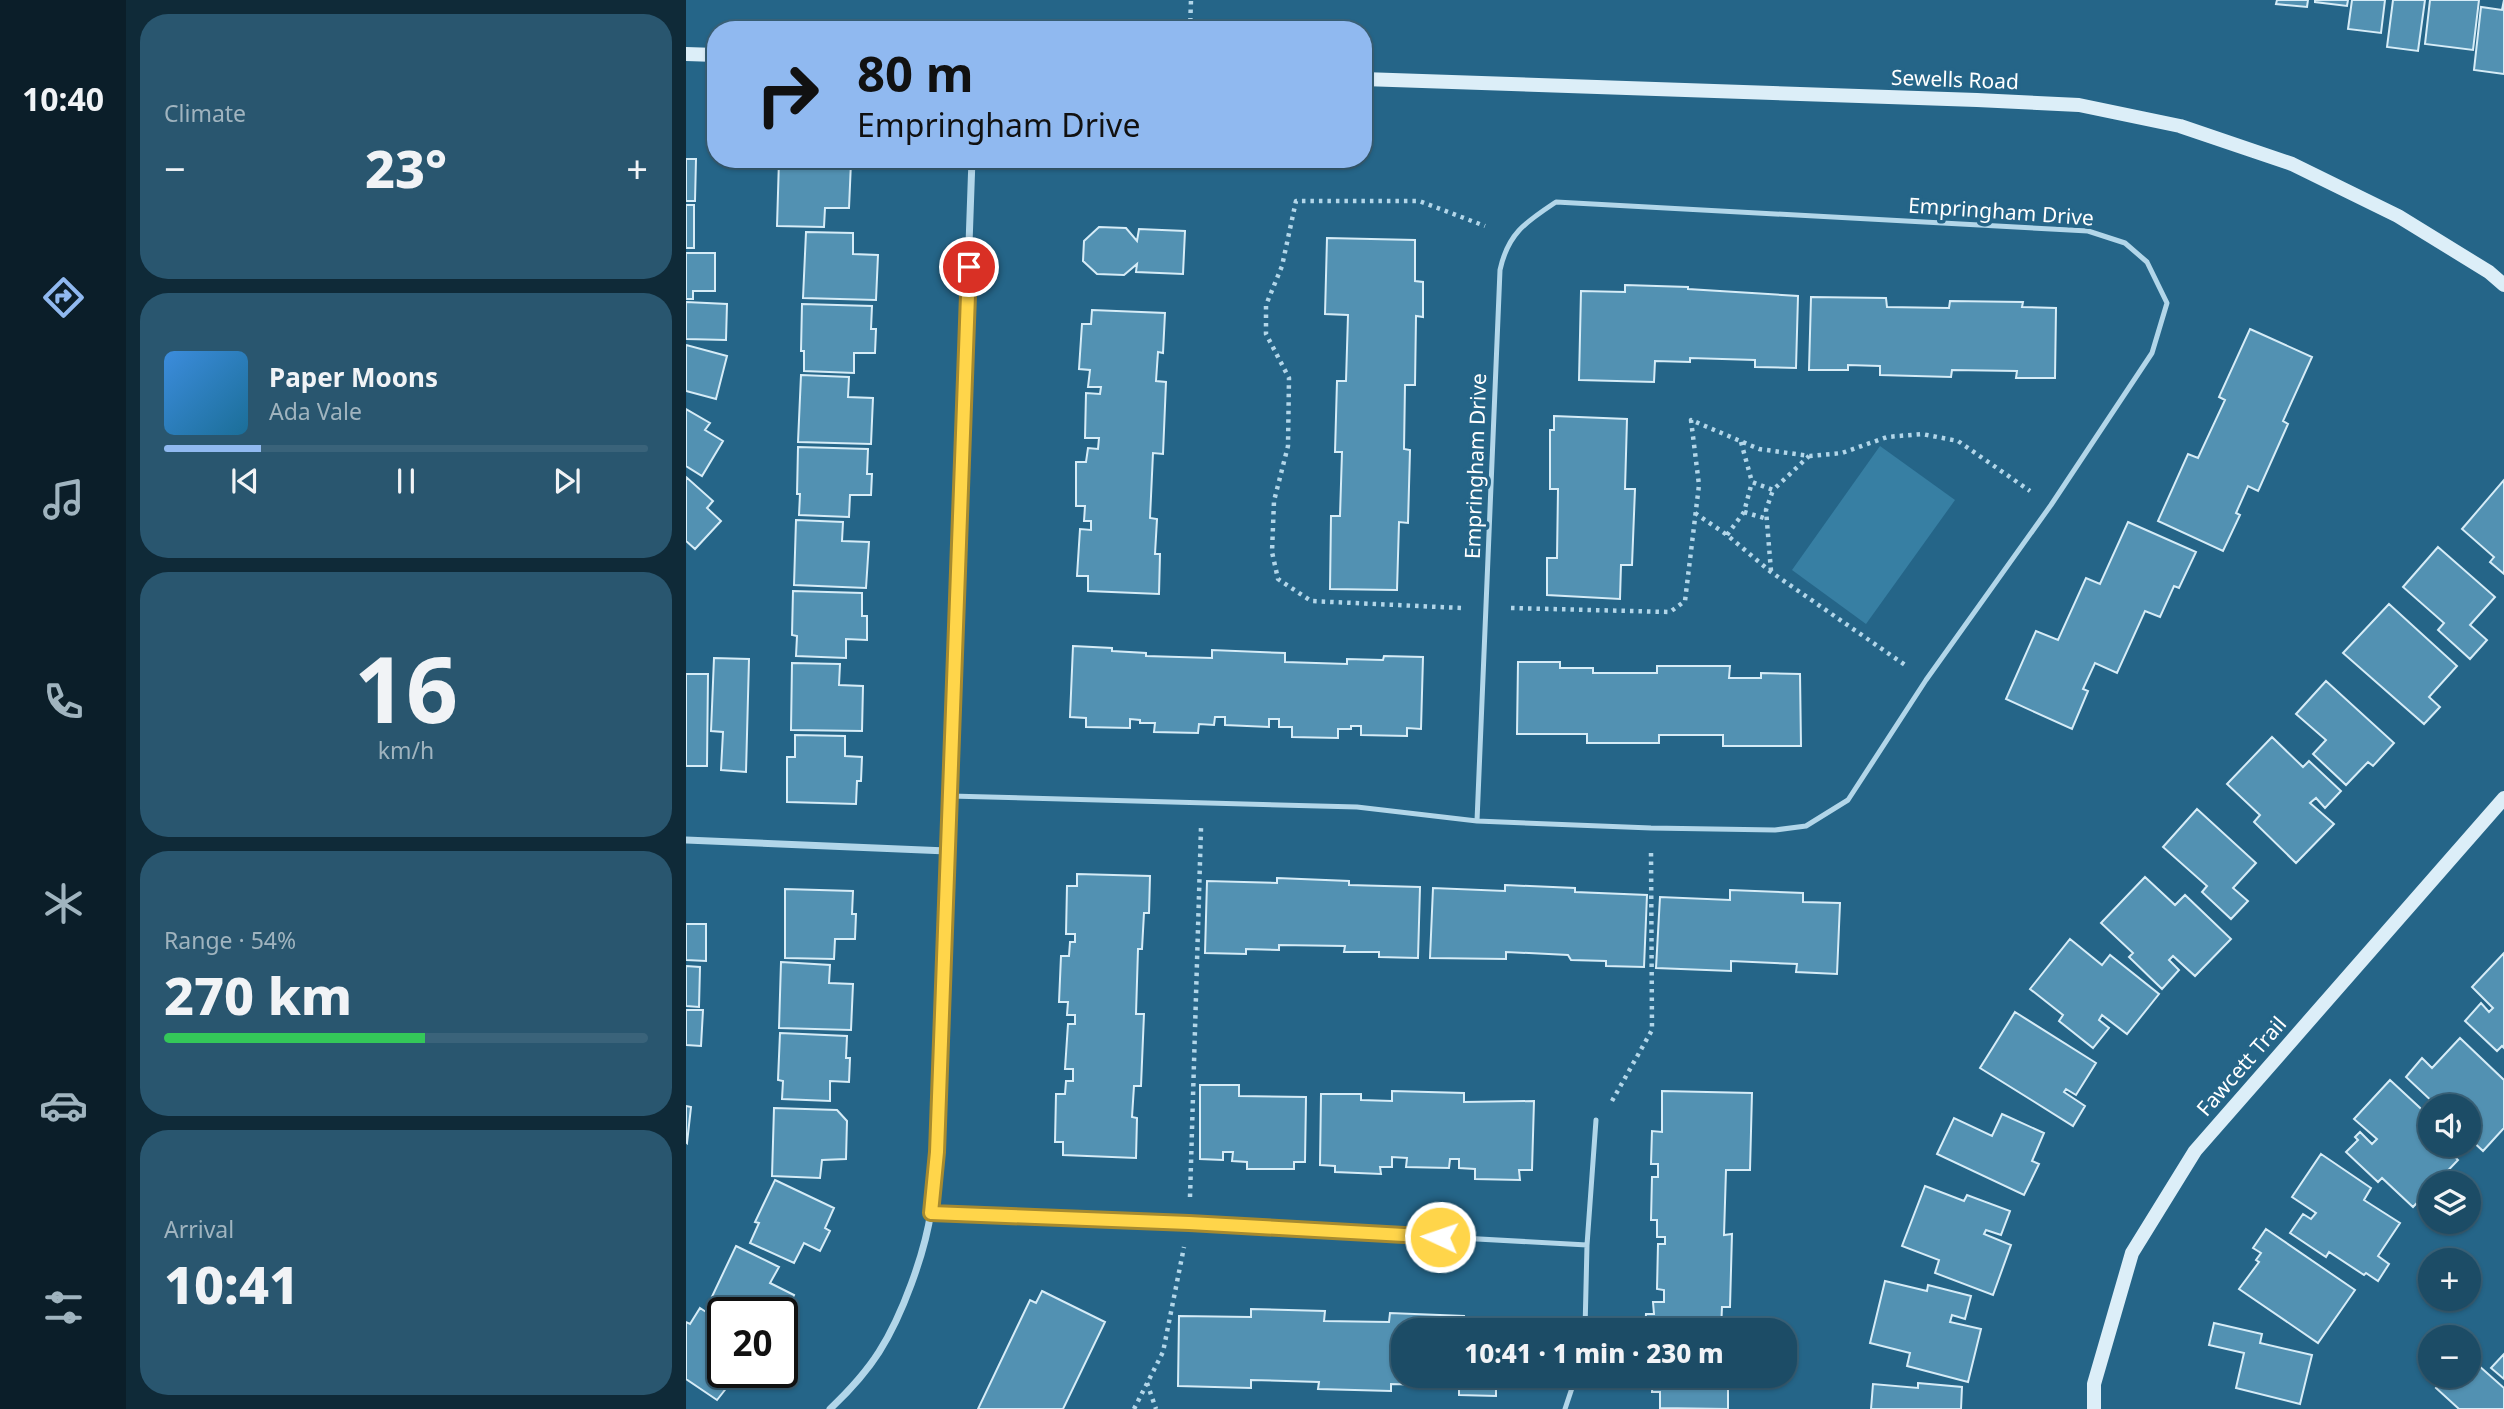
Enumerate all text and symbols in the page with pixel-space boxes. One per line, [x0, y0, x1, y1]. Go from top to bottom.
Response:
text: 80 m [857, 40, 974, 106]
icon: right [742, 49, 833, 140]
street label: Sewells Road [1890, 63, 2020, 95]
text: 10:40 [22, 77, 104, 120]
text: Climate [164, 97, 246, 129]
text: Empringham Drive [857, 103, 1140, 146]
text: 23° [365, 132, 447, 203]
text: − [164, 142, 186, 194]
text: + [626, 142, 648, 194]
street label: Empringham Drive [1907, 191, 2095, 231]
pin [939, 237, 999, 297]
icon: arrive [950, 248, 988, 286]
icon: directions [39, 273, 88, 322]
text: Paper Moons [269, 359, 438, 395]
street label: Empringham Drive [1458, 373, 1492, 559]
text: Ada Vale [269, 395, 362, 427]
icon: previous [226, 462, 264, 500]
icon: pause [387, 462, 425, 500]
icon: next [548, 462, 586, 500]
icon: music [39, 475, 88, 524]
text: 16 [354, 626, 458, 750]
icon: phone [39, 677, 88, 726]
text: km/h [378, 734, 434, 766]
icon: climate [39, 879, 88, 928]
text: Range · 54% [164, 924, 296, 956]
text: 270 km [164, 959, 352, 1030]
street label: Fawcett Trail [2190, 1010, 2292, 1122]
icon: car [39, 1081, 88, 1130]
map controls [2418, 1094, 2481, 1388]
button: sound [2418, 1094, 2481, 1157]
button: layers [2418, 1171, 2481, 1234]
position arrow [1403, 1200, 1477, 1274]
text: Arrival [164, 1213, 234, 1245]
text: 10:41 [164, 1248, 299, 1319]
button: + [2418, 1248, 2481, 1311]
icon: filters [39, 1283, 88, 1332]
speed limit sign: 20 [707, 1297, 798, 1388]
button: − [2418, 1325, 2481, 1388]
text: 10:41 · 1 min · 230 m [1464, 1335, 1724, 1371]

